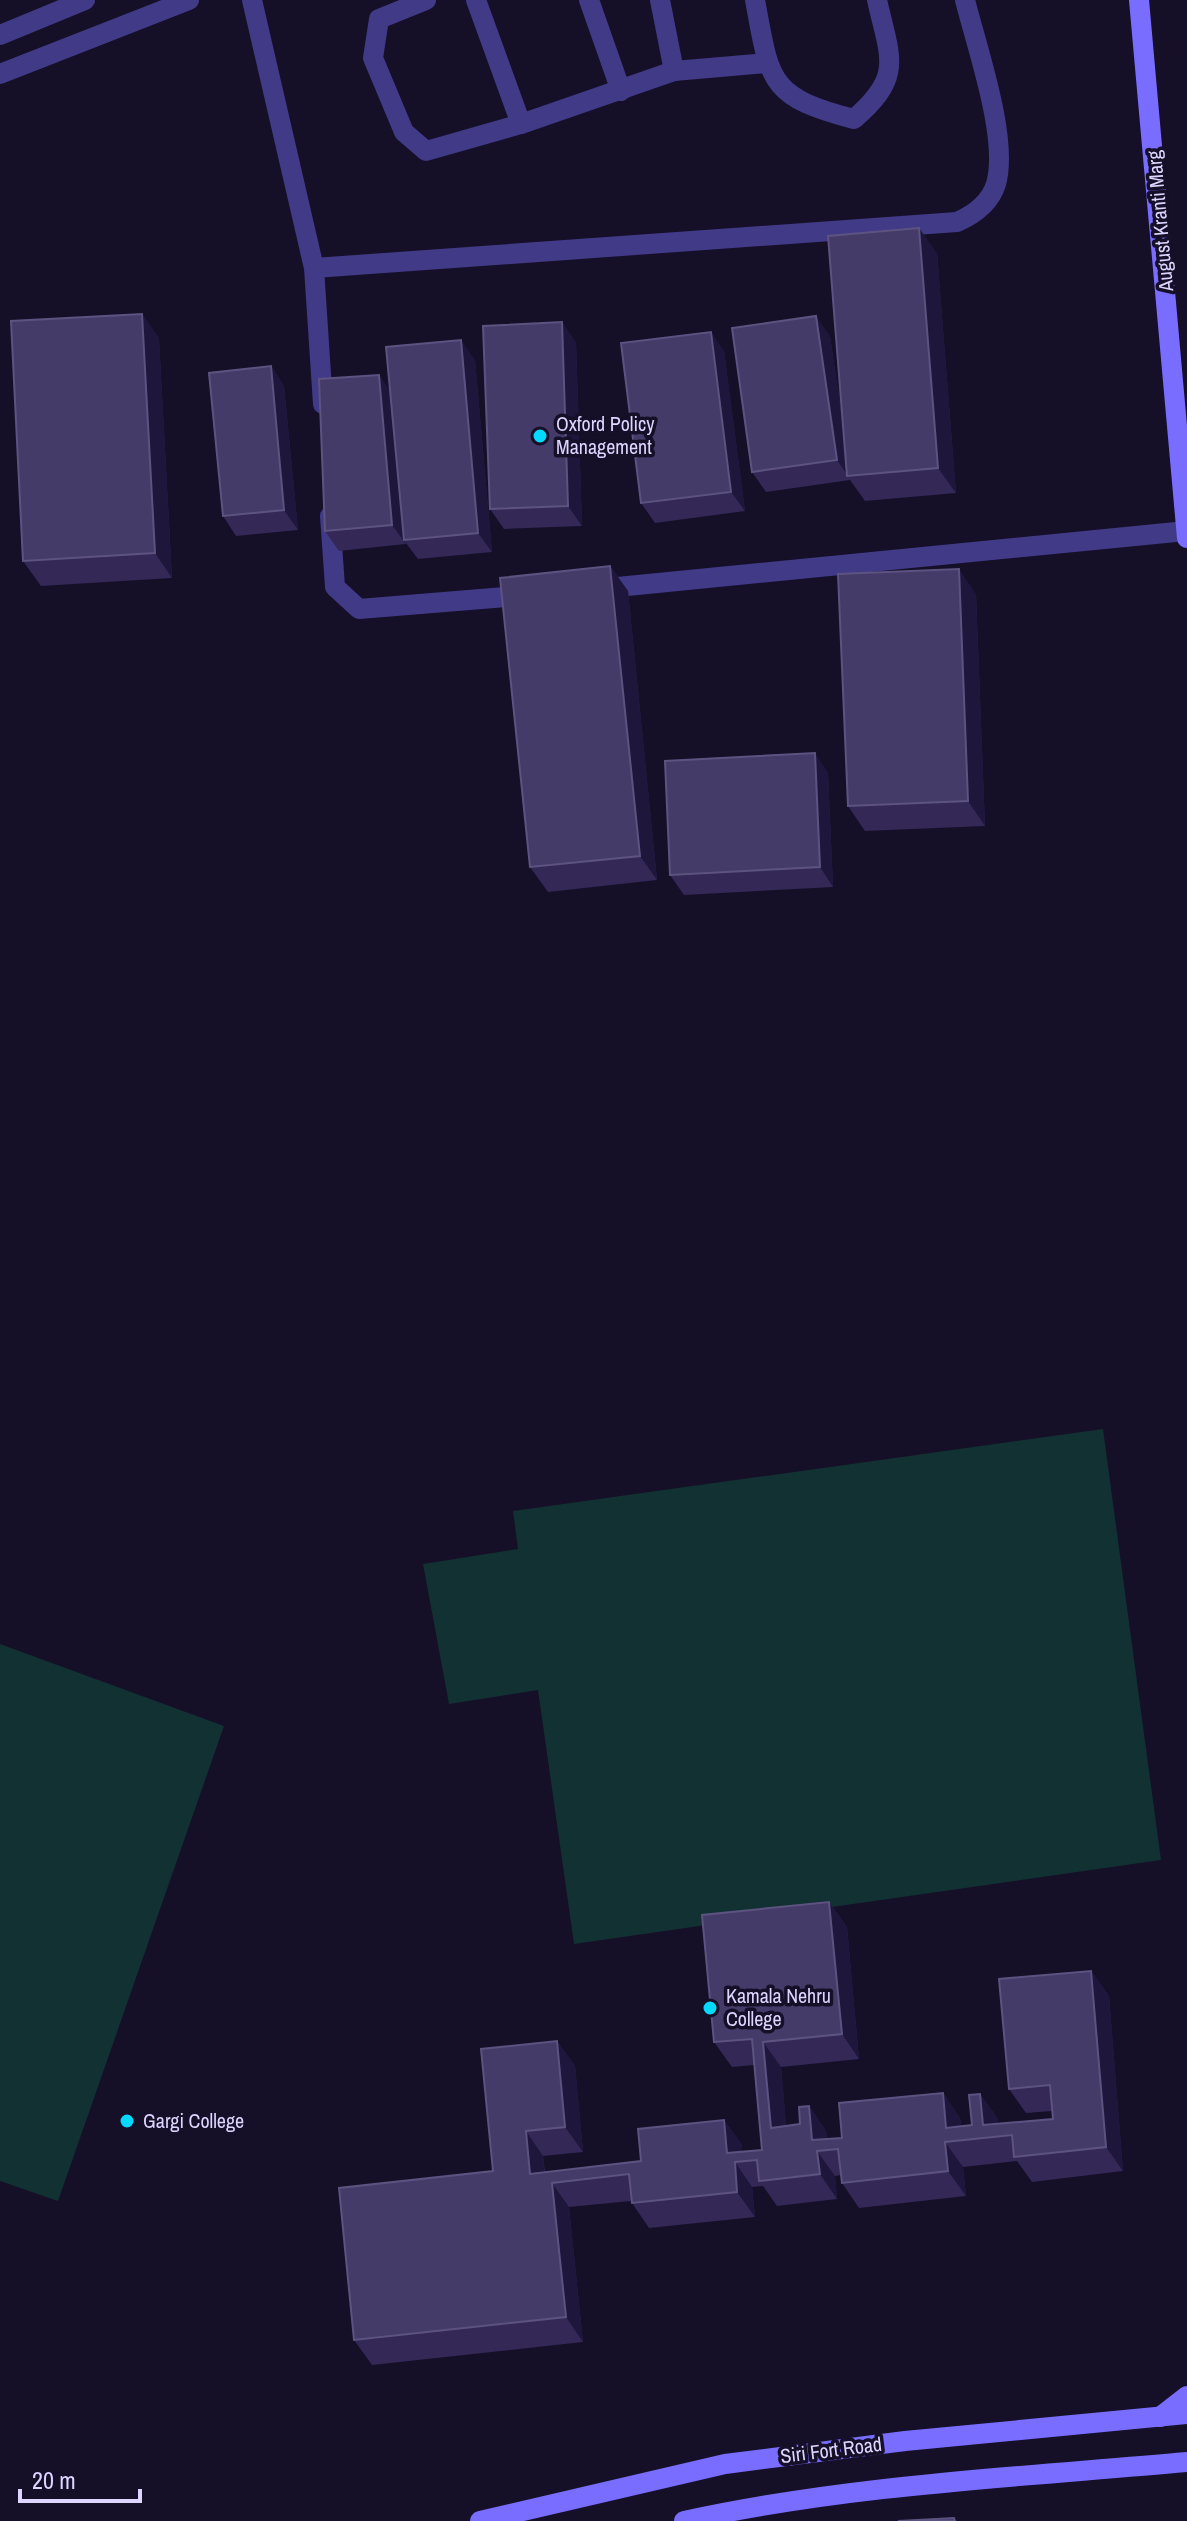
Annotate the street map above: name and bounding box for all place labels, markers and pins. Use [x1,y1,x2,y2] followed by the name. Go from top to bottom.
[556,410,655,460] place label: Oxford Policy Management
[531,427,549,445] marker: Oxford Policy Management
[726,1982,831,2032] place label: Kamala Nehru College
[701,1999,719,2017] marker: Kamala Nehru College
[143,2107,244,2134] place label: Gargi College
[118,2112,136,2130] marker: Gargi College

